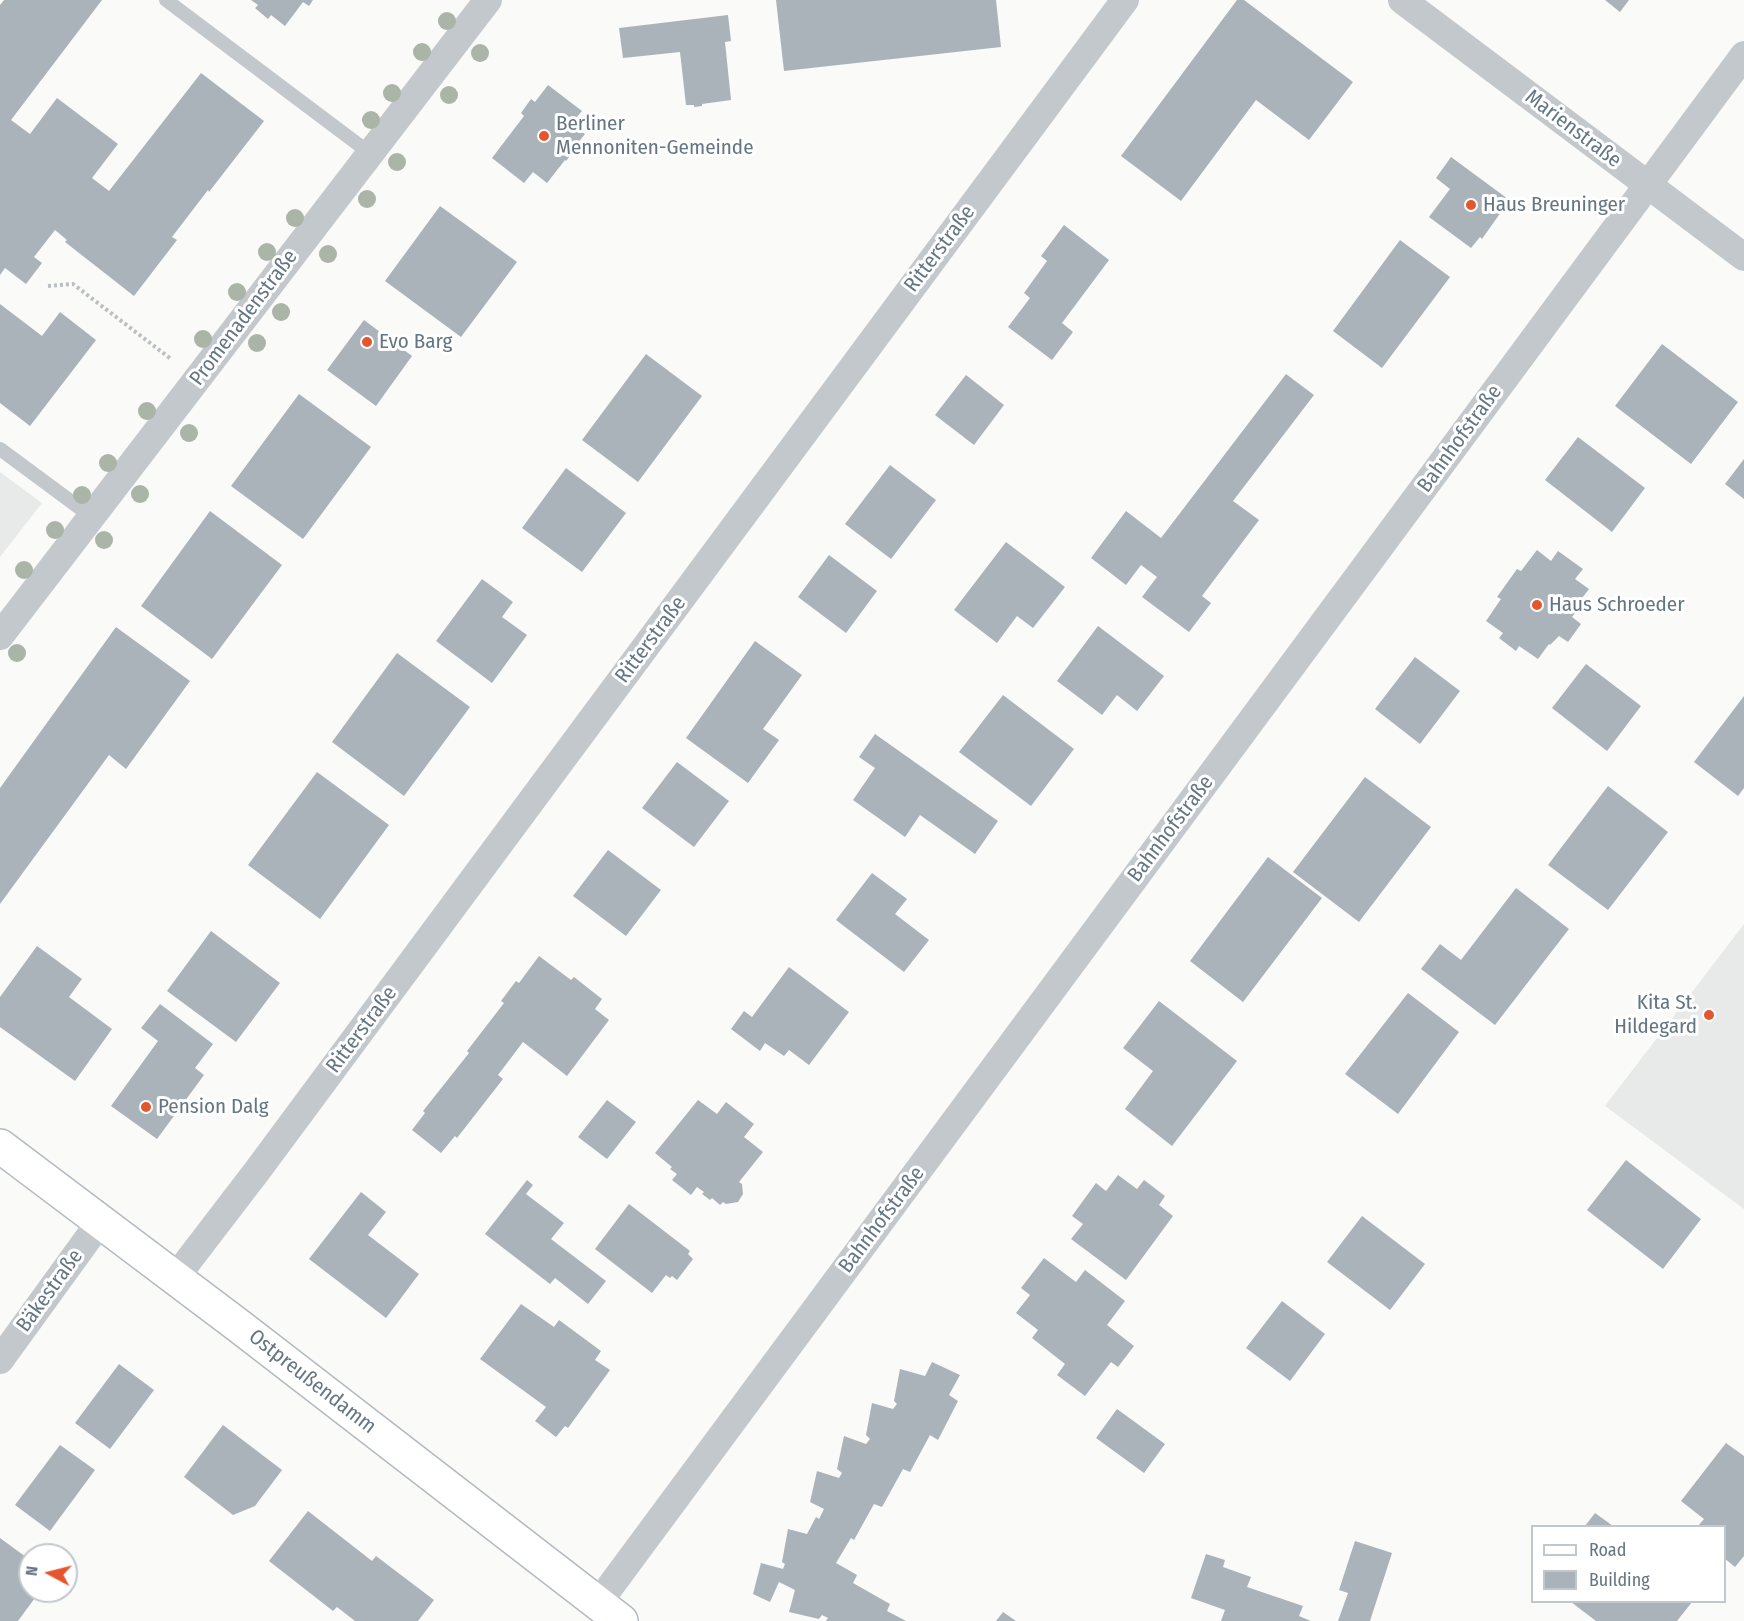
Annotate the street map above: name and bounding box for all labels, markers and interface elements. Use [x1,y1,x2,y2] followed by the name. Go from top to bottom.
[1520,85,1626,173] street label: Marienstraße
[556,111,754,161] place label: Berliner Mennoniten-Gemeinde
[537,129,551,143] marker: Berliner Mennoniten-Gemeinde
[1483,192,1625,218] place label: Haus Breuninger
[1464,198,1478,212] marker: Haus Breuninger
[899,201,981,297] street label: Ritterstraße
[185,245,303,391] street label: Promenadenstraße
[379,329,452,355] place label: Evo Barg
[360,335,374,349] marker: Evo Barg
[1413,380,1507,498] street label: Bahnhofstraße
[610,592,692,688] street label: Ritterstraße
[1549,592,1684,618] place label: Haus Schroeder
[1530,598,1544,612] marker: Haus Schroeder
[1123,771,1219,887] street label: Bahnhofstraße
[321,982,403,1078] street label: Ritterstraße
[1614,990,1697,1040] place label: Kita St. Hildegard
[1702,1008,1716,1022] marker: Kita St. Hildegard
[158,1094,269,1120] place label: Pension Dalg
[139,1100,153,1114] marker: Pension Dalg
[834,1162,930,1278] street label: Bahnhofstraße
[12,1245,88,1337] street label: Bäkestraße
[243,1324,381,1440] street label: Ostpreußendamm
[1531,1525,1726,1603] legend
[1589,1539,1626,1561] text: Road
[18,1543,78,1603] north arrow
[22,1565,42,1577] text: N
[1589,1569,1650,1591] text: Building

